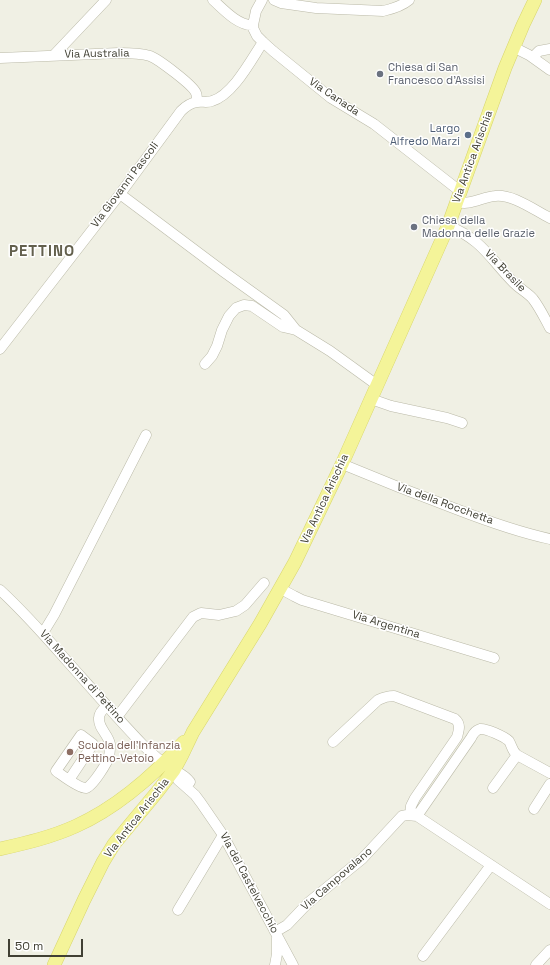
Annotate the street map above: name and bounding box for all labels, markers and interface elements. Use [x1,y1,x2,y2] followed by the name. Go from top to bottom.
[64,47,130,61] street label: Via Australia
[388,61,485,87] place label: Chiesa di San Francesco d'Assisi
[375,69,385,79] marker: Chiesa di San Francesco d'Assisi
[306,75,362,119] street label: Via Canada
[450,109,496,205] street label: Via Antica Arischia
[390,122,460,148] place label: Largo Alfredo Marzi
[463,130,473,140] marker: Largo Alfredo Marzi
[89,140,161,230] street label: Via Giovanni Pascoli
[422,214,535,240] place label: Chiesa della Madonna delle Grazie
[409,222,419,232] marker: Chiesa della Madonna delle Grazie
[9,243,75,261] district label: PETTINO
[482,247,528,295] street label: Via Brasile
[298,452,352,546] street label: Via Antica Arischia
[395,480,495,528] street label: Via della Rocchetta
[350,608,422,642] street label: Via Argentina
[37,628,127,726] street label: Via Madonna di Pettino
[78,739,180,765] place label: Scuola dell'Infanzia Pettino-Vetoio
[65,747,75,757] marker: Scuola dell'Infanzia Pettino-Vetoio
[102,775,172,861] street label: Via Antica Arischia
[217,830,281,936] street label: Via del Castelvecchio
[299,845,375,913] street label: Via Campovalano
[10,931,85,957] scale bar
[15,938,43,954] text: 50 m

